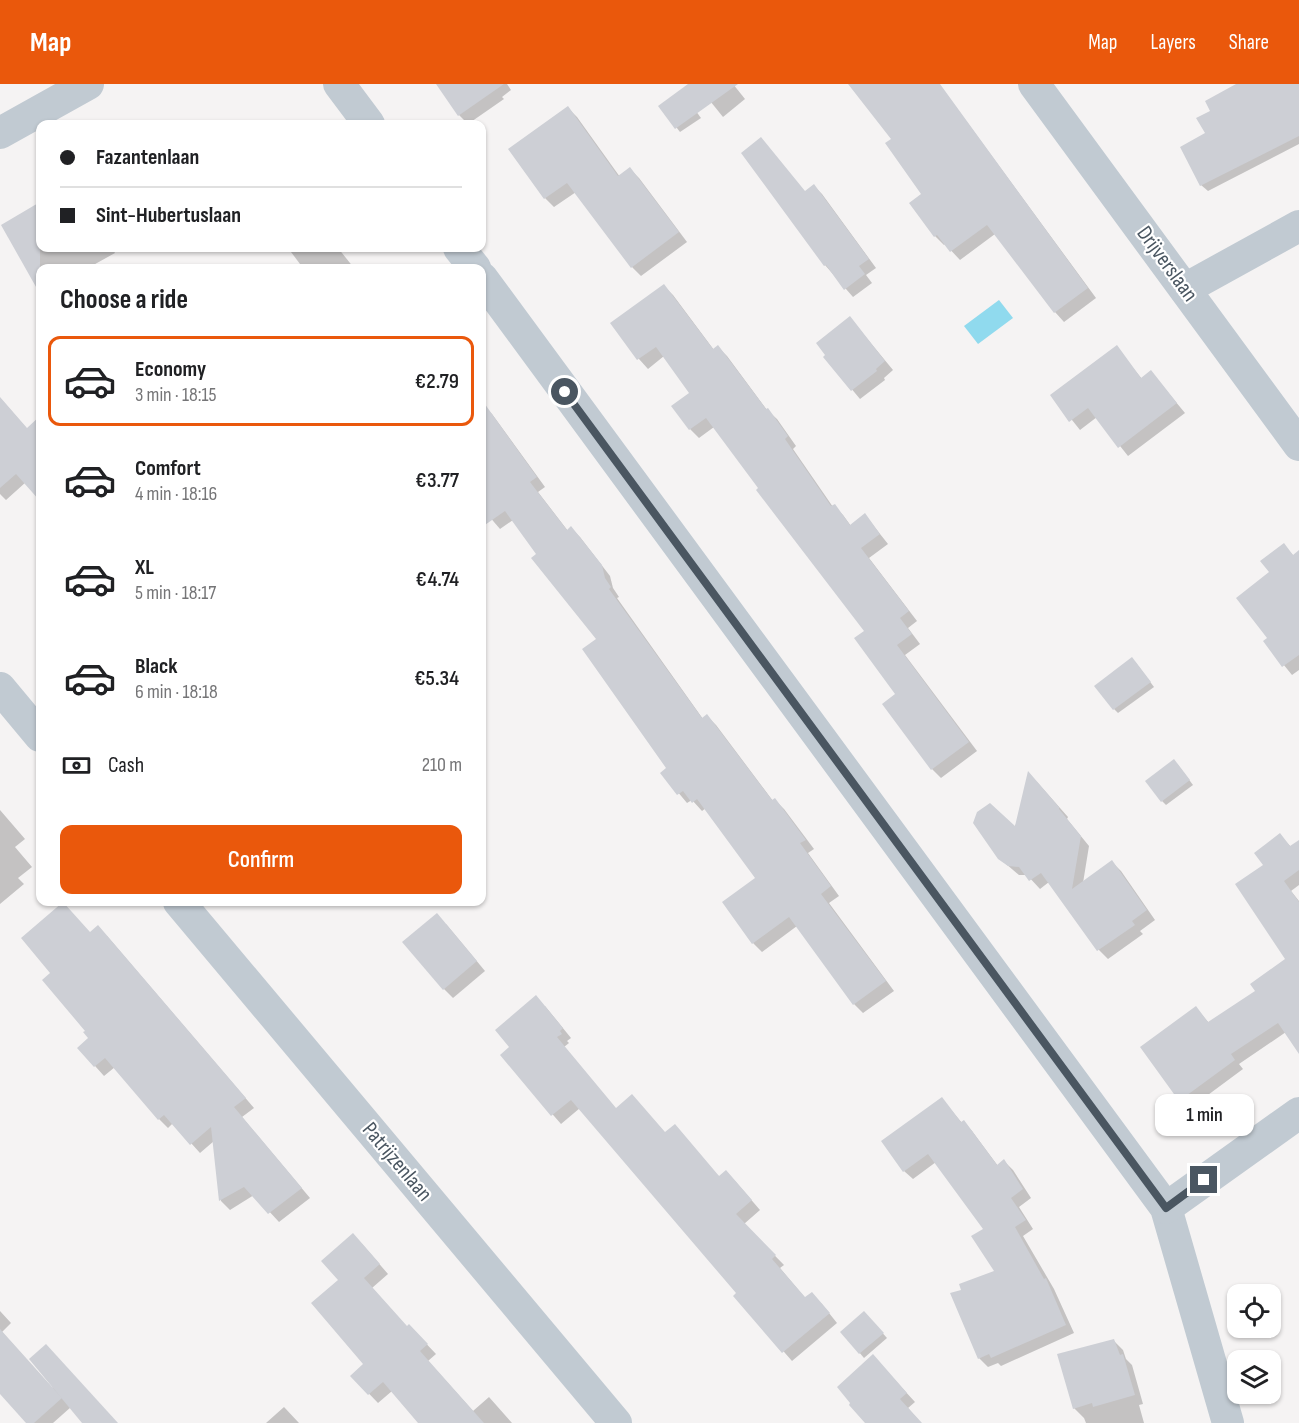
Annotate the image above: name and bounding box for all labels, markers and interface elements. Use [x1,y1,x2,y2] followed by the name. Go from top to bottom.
[30,26,71,59] text: Map
[1088,30,1117,55] text: Map
[1150,30,1196,55] text: Layers
[1229,30,1269,55] text: Share
[96,144,199,171] text: Fazantenlaan
[96,202,241,229] text: Sint-Hubertuslaan
[1131,221,1203,307] street label: Drijverslaan
[60,284,188,316] text: Choose a ride
[63,354,117,408] icon: car
[135,356,206,383] text: Economy
[415,368,459,395] text: €2.79
[551,378,578,405] route start
[135,383,217,407] text: 3 min · 18:15
[63,453,117,507] icon: car
[135,455,201,482] text: Comfort
[415,467,459,494] text: €3.77
[135,482,217,506] text: 4 min · 18:16
[63,552,117,606] icon: car
[135,554,154,581] text: XL
[416,566,459,593] text: €4.74
[135,581,216,605] text: 5 min · 18:17
[63,651,117,705] icon: car
[135,653,177,680] text: Black
[414,665,459,692] text: €5.34
[135,680,218,704] text: 6 min · 18:18
[60,749,93,782] icon: cash
[108,752,144,779] text: Cash
[422,753,462,777] text: 210 m
[60,825,462,894] button: Confirm
[1154,1093,1254,1135] callout: 1 min
[1186,1103,1223,1127] text: 1 min
[356,1117,438,1207] street label: Patrijzenlaan
[1190,1166,1217,1193] route end
[1227,1284,1281,1404] map controls
[1227,1284,1281,1338] button: locate
[1227,1350,1281,1404] button: layers

